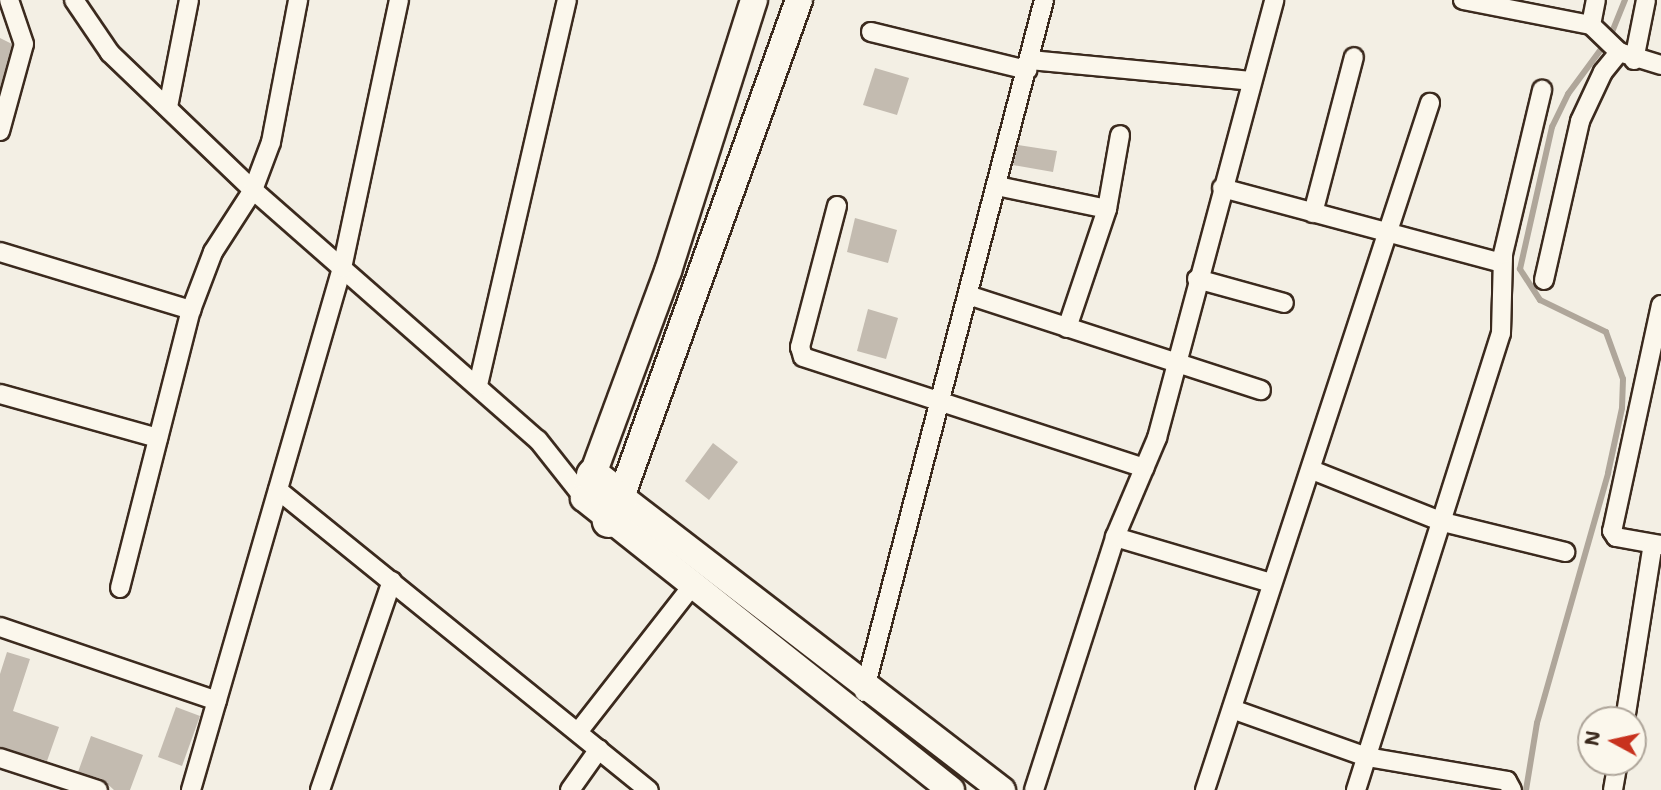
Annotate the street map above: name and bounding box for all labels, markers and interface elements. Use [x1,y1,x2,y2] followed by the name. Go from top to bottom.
[1577,706,1647,776] north arrow
[1579,729,1606,747] text: N

